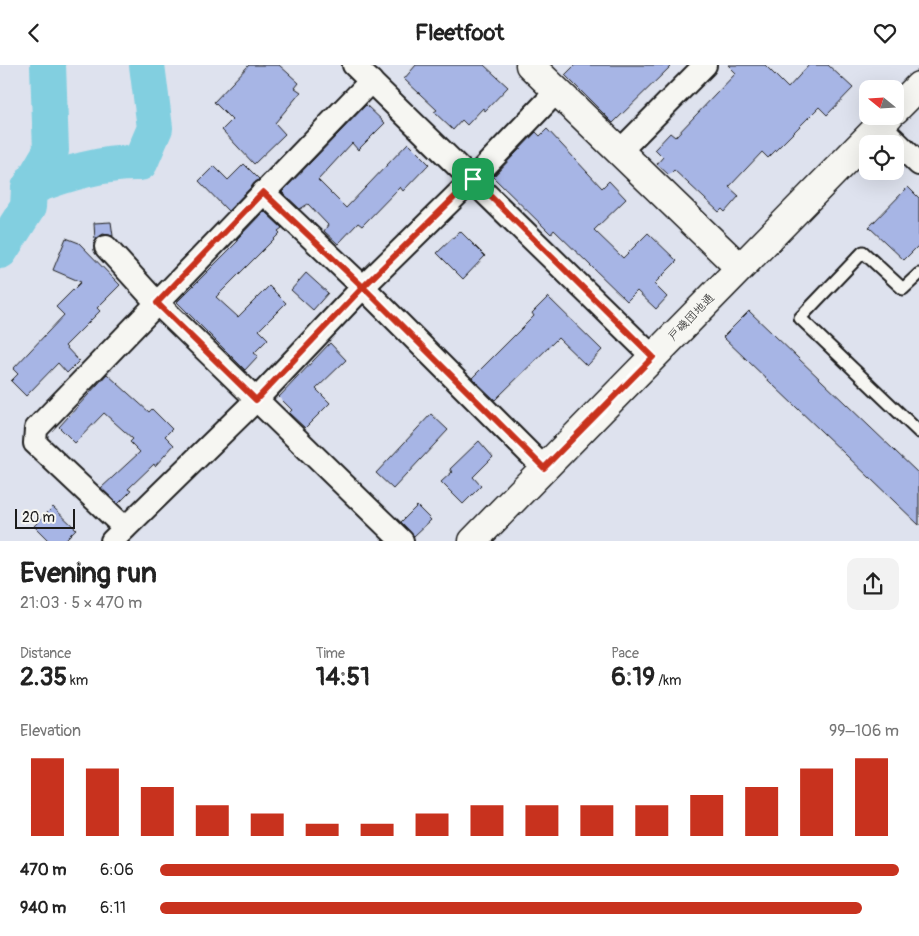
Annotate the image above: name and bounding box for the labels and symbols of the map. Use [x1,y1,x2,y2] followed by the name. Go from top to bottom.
[859,80,904,125] north arrow
[452,158,494,200] pin
[665,291,718,344] street label: 戸磯団地通
[15,506,75,529] scale bar

